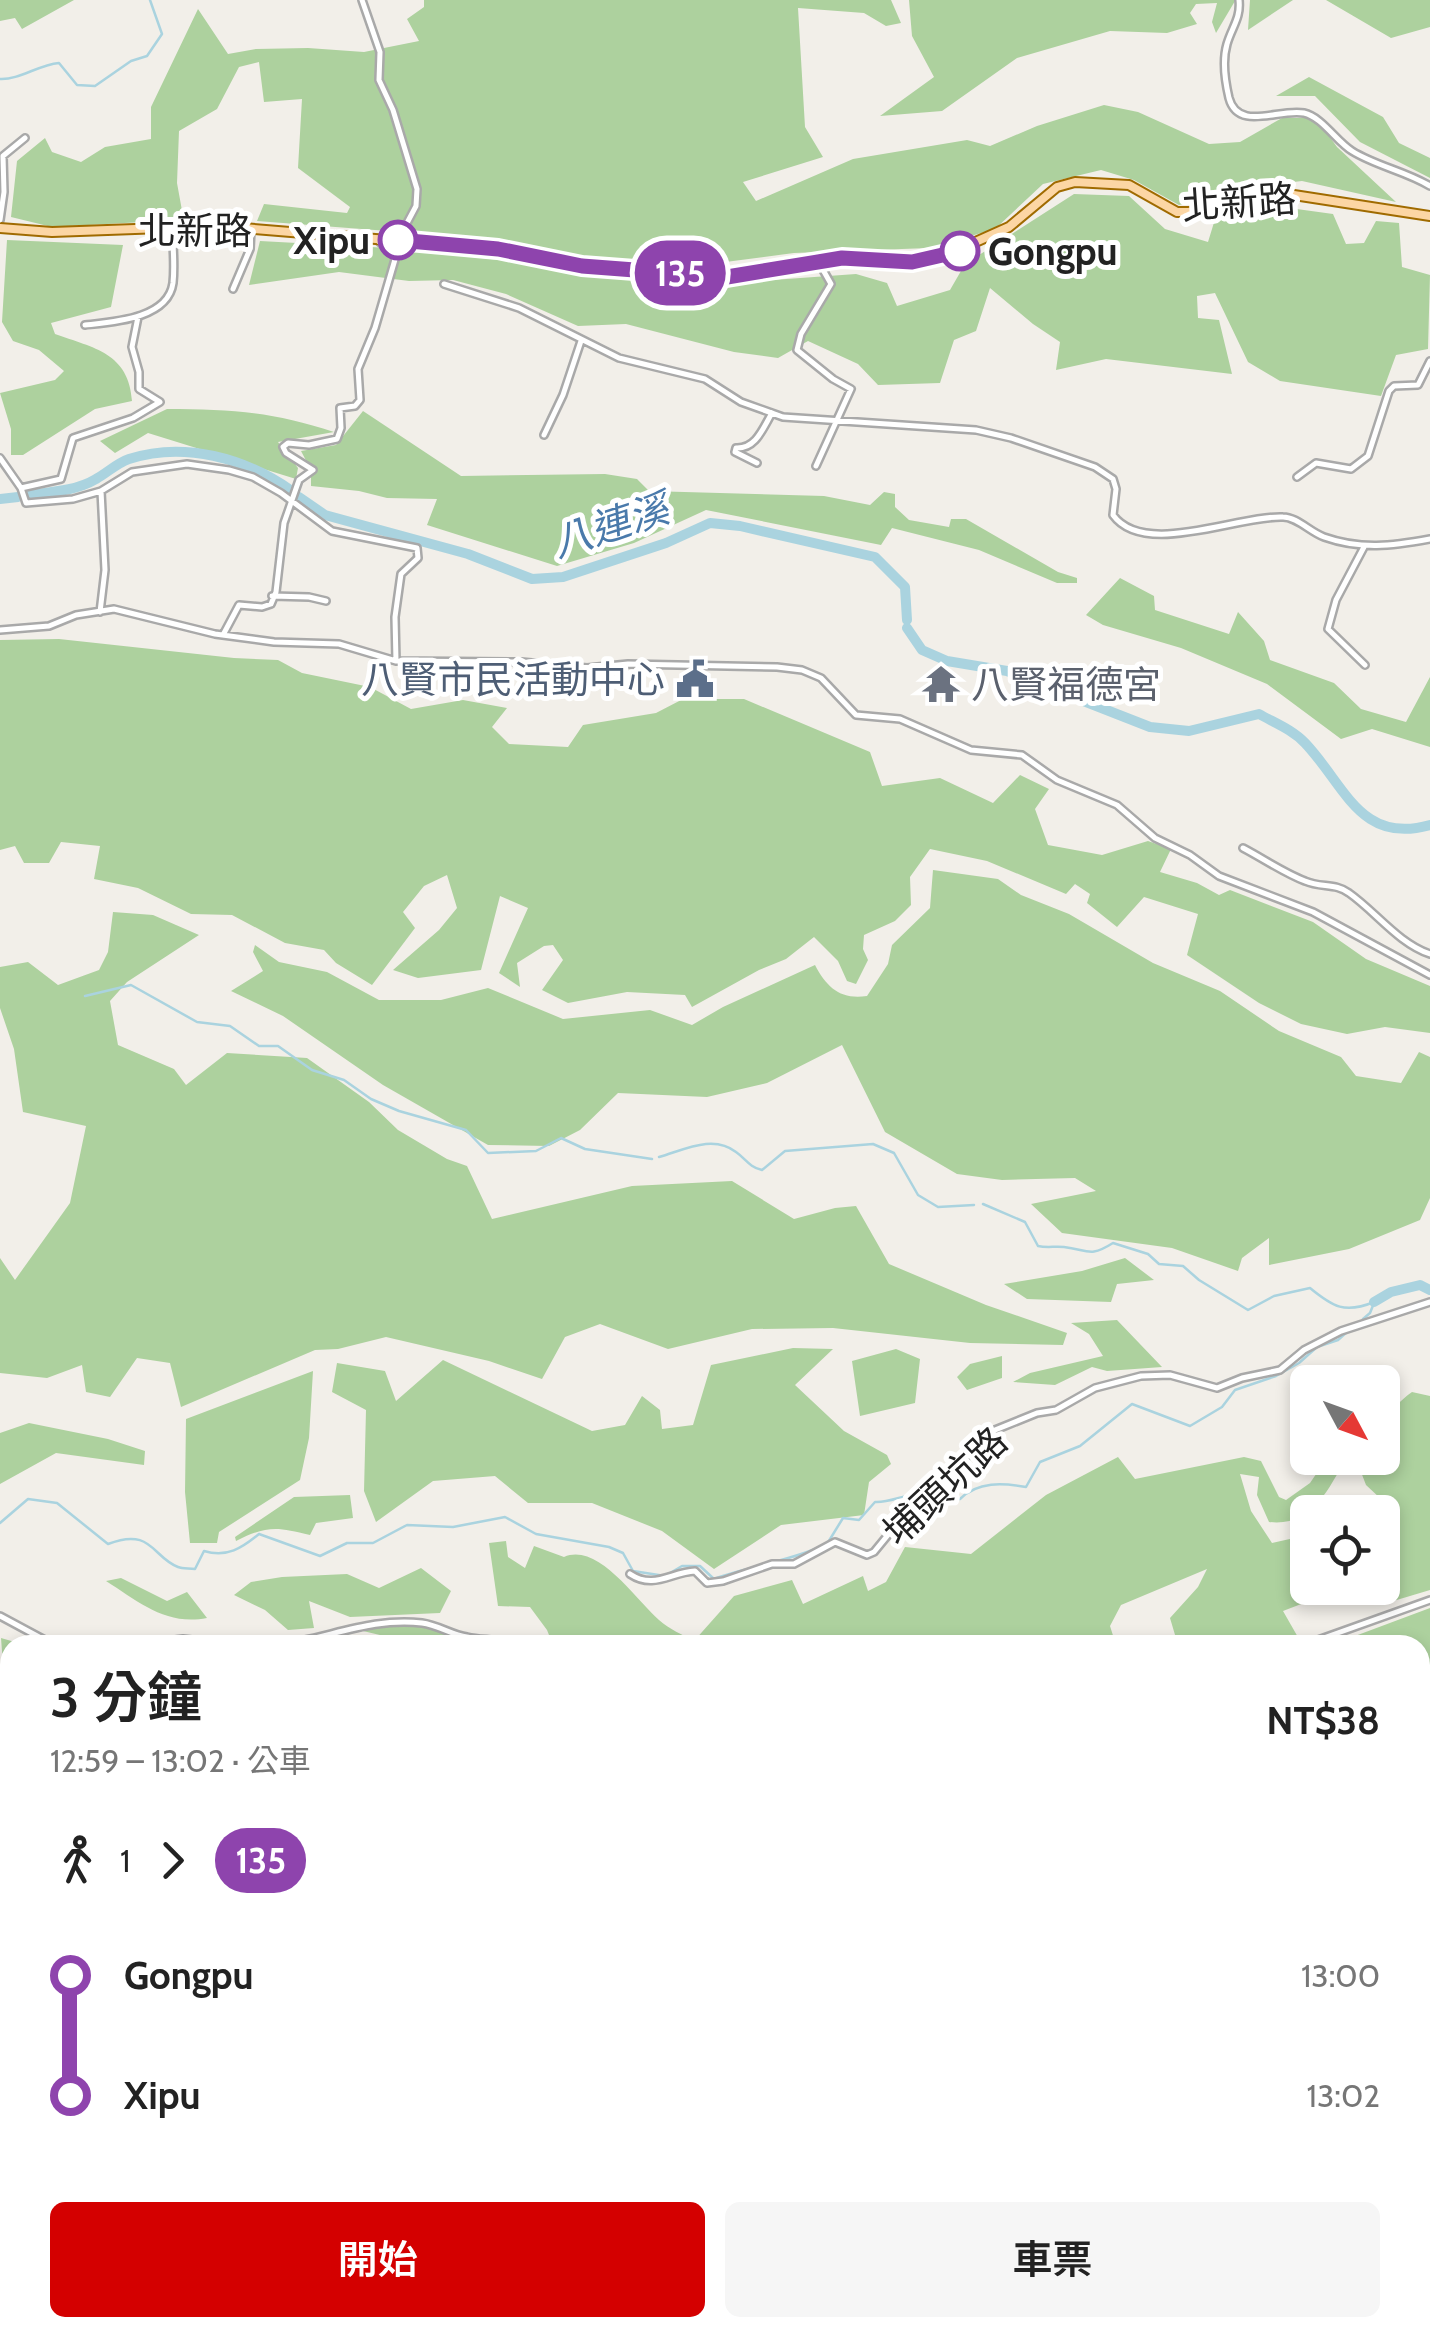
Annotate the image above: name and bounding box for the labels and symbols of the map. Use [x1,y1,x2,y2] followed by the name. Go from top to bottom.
[1180,175,1298,229] street label: 北新路
[138,207,252,254] street label: 北新路
[293,217,370,264] place label: Xipu
[379,221,417,259] marker: Xipu
[988,228,1117,275] place label: Gongpu
[941,232,979,270] marker: Gongpu
[622,240,738,306] line badge: 135
[545,482,679,567] water label: 八連溪
[361,656,665,703] place label: 八賢市民活動中心
[674,658,716,700] public building icon: 八賢市民活動中心
[971,661,1161,708] place label: 八賢福德宮
[920,663,962,705] temple icon: 八賢福德宮
[1290,1365,1400,1475] north arrow
[873,1417,1017,1555] street label: 埔頭坑路

